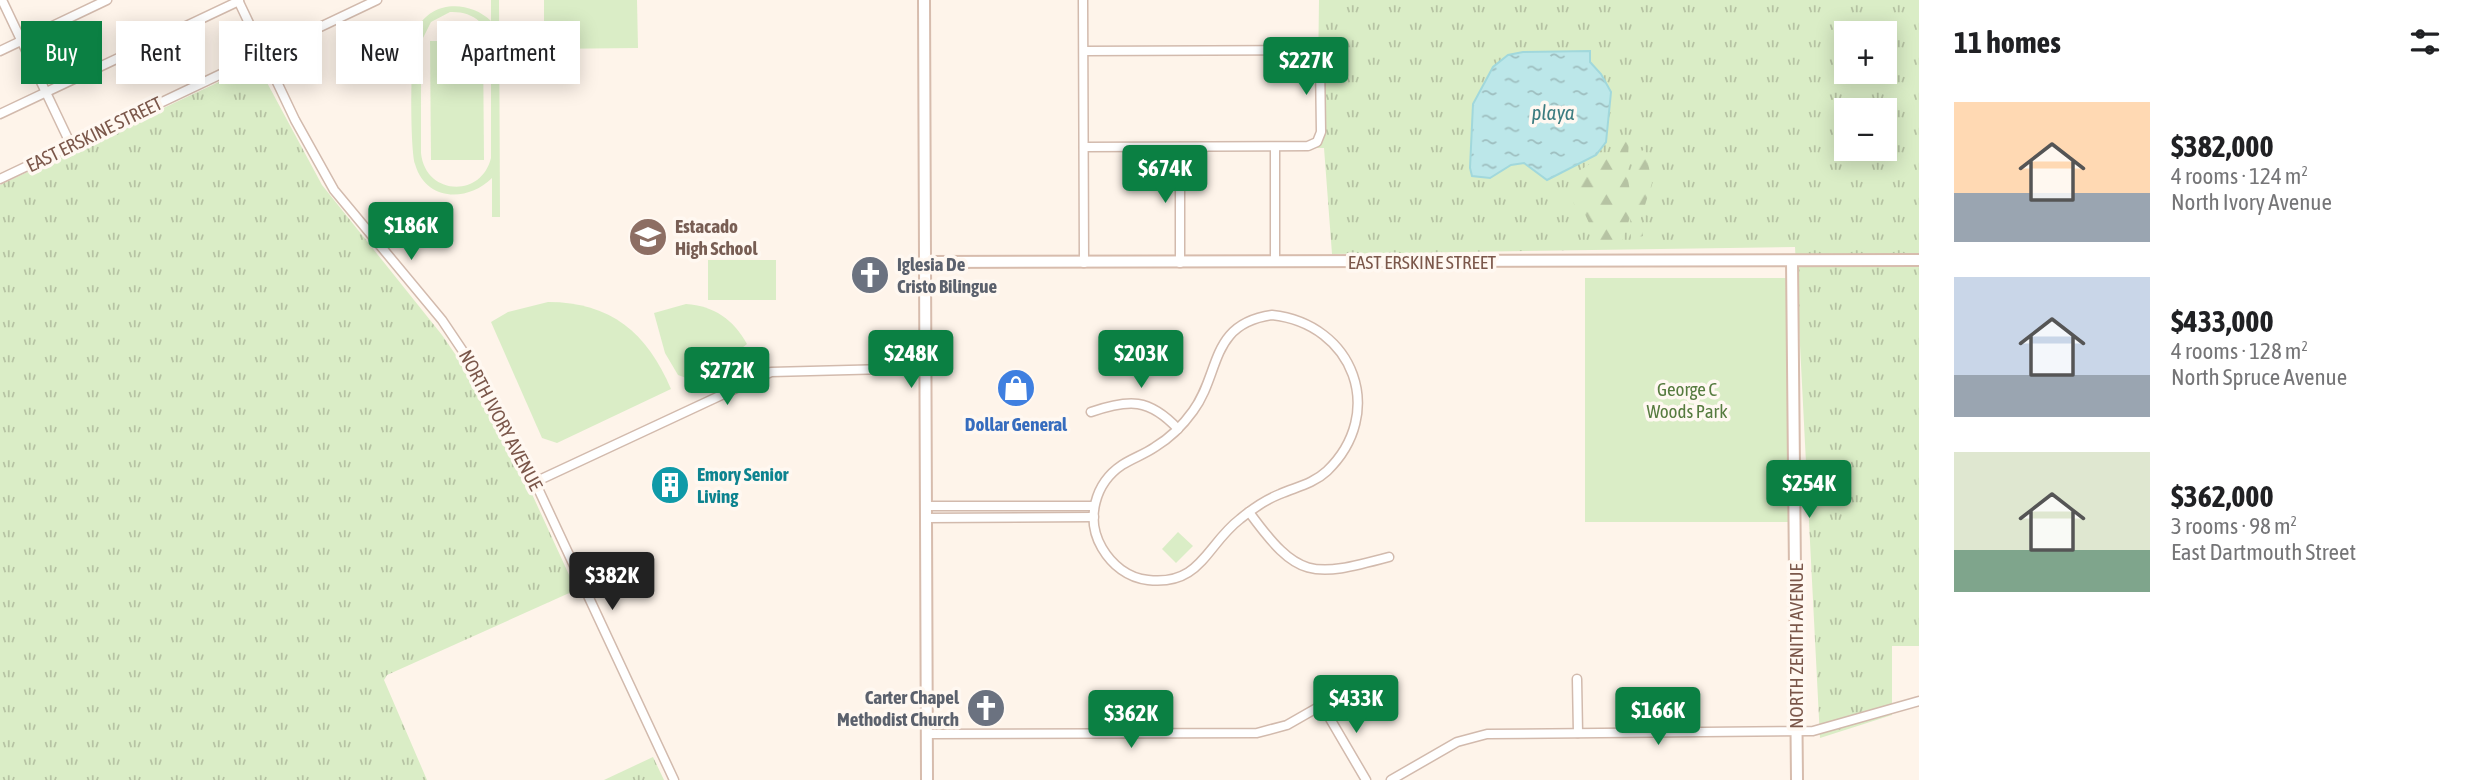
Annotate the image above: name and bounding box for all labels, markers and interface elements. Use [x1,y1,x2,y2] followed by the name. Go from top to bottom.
[21,21,102,84] chip: Buy
[116,21,205,84] chip: Rent
[219,21,322,84] chip: Filters
[336,21,423,84] chip: New
[437,21,580,84] chip: Apartment
[1834,21,1897,161] map controls
[1834,21,1897,84] button: +
[2406,23,2444,61] icon: filters
[1954,25,2061,59] text: 11 homes
[1257,38,1355,97] pin: $227K
[1279,47,1333,73] text: $227K
[23,91,166,176] street label: EAST ERSKINE STREET
[1834,98,1897,161] button: −
[1531,100,1575,124] water label: playa
[2171,129,2274,163] text: $382,000
[2010,130,2094,214] icon: home
[1116,146,1214,205] pin: $674K
[1138,155,1192,181] text: $674K
[2171,163,2308,189] text: 4 rooms · 124 m²
[2171,189,2332,215] text: North Ivory Avenue
[362,202,460,262] pin: $186K
[384,212,438,238] text: $186K
[675,215,758,259] place label: Estacado High School
[627,216,669,258] school or university icon: Estacado High School
[1348,251,1497,273] street label: EAST ERSKINE STREET
[897,253,997,297] place label: Iglesia De Cristo Bilingue
[849,254,891,296] church icon: Iglesia De Cristo Bilingue
[2171,304,2274,338] text: $433,000
[2010,305,2094,389] icon: home
[862,330,960,390] pin: $248K
[1092,330,1190,390] pin: $203K
[2171,338,2308,364] text: 4 rooms · 128 m²
[884,340,938,366] text: $248K
[1114,340,1168,366] text: $203K
[455,346,547,494] street label: NORTH IVORY AVENUE
[678,348,776,407] pin: $272K
[700,357,754,383] text: $272K
[2171,364,2347,390] text: North Spruce Avenue
[995,367,1037,409] shop icon: Dollar General
[1646,378,1728,422] park label: George C Woods Park
[965,413,1068,435] place label: Dollar General
[1760,461,1858,520] pin: $254K
[697,463,789,507] place label: Emory Senior Living
[649,464,691,506] building icon: Emory Senior Living
[1782,470,1836,496] text: $254K
[2171,479,2274,513] text: $362,000
[2010,480,2094,564] icon: home
[2171,513,2297,539] text: 3 rooms · 98 m²
[2171,539,2356,565] text: East Dartmouth Street
[563,552,661,612] pin: $382K
[585,562,639,588] text: $382K
[1785,563,1807,729] street label: NORTH ZENITH AVENUE
[1307,676,1405,735] pin: $433K
[1329,685,1383,711] text: $433K
[837,686,960,730] place label: Carter Chapel Methodist Church
[965,687,1007,729] church icon: Carter Chapel Methodist Church
[1609,688,1707,747] pin: $166K
[1082,690,1180,750] pin: $362K
[1631,697,1685,723] text: $166K
[1104,700,1158,726] text: $362K

